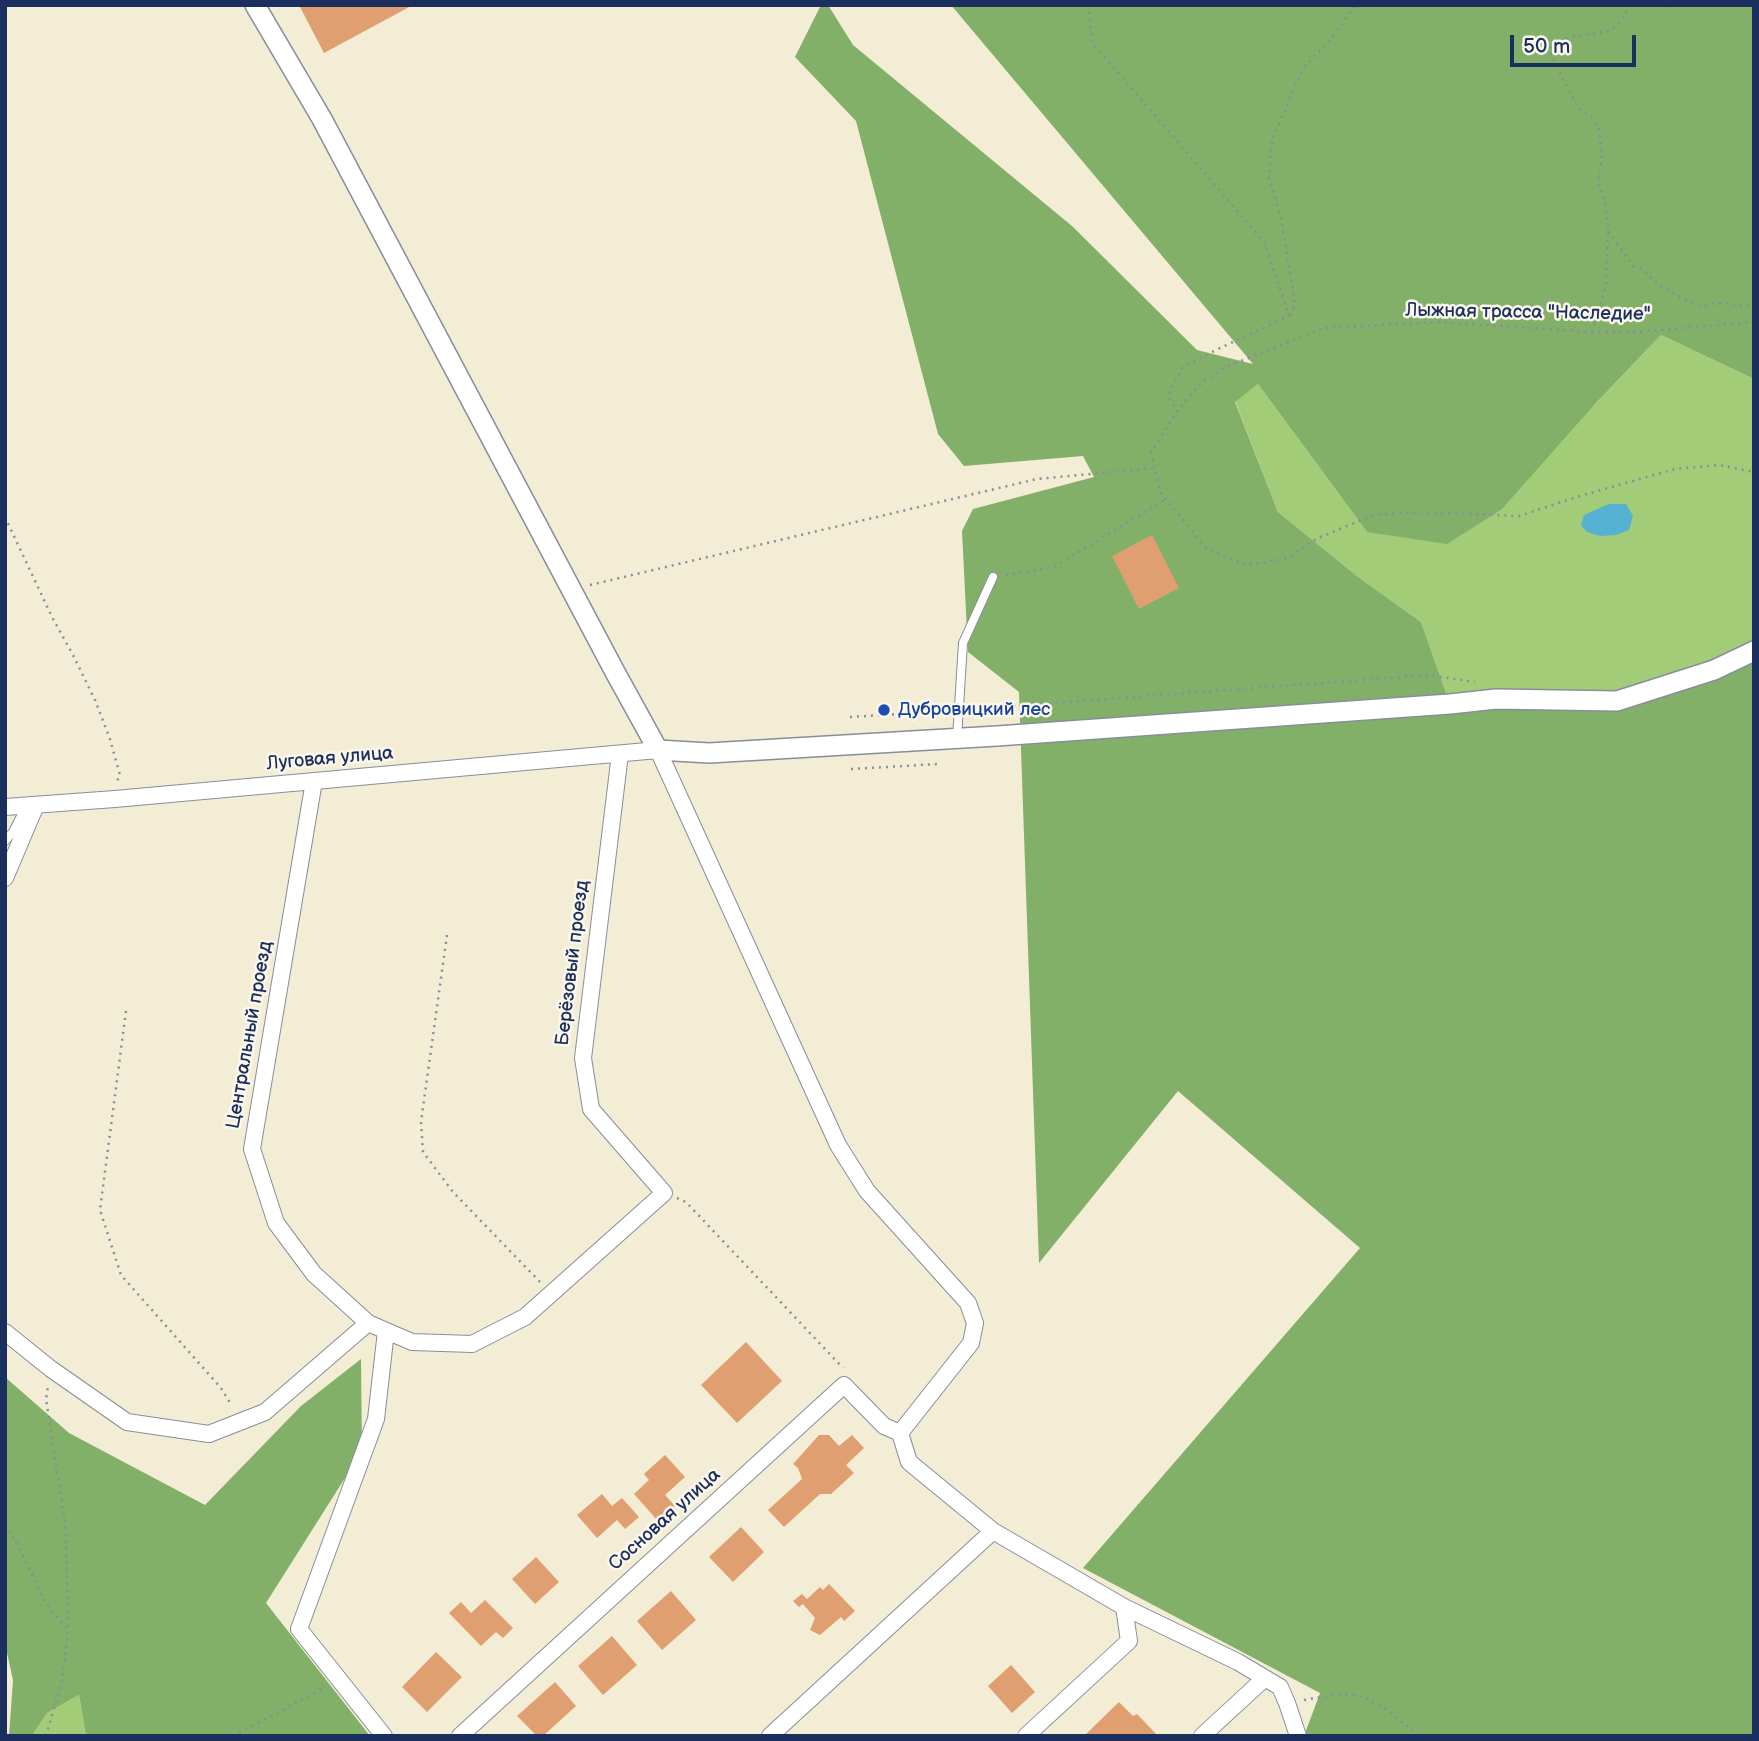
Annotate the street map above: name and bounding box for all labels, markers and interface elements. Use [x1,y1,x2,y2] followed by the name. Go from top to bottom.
[1514,21,1640,65] scale bar
[1523,34,1570,59] text: 50 m
[1405,299,1651,327] street label: Лыжная трасса "Наследие"
[898,699,1050,721] place label: Дубровицкий лес
[876,702,892,718] marker: Дубровицкий лес
[266,742,394,776] street label: Луговая улица
[552,879,594,1047] street label: Берёзовый проезд
[222,939,278,1131] street label: Центральный проезд
[605,1464,725,1576] street label: Сосновая улица

